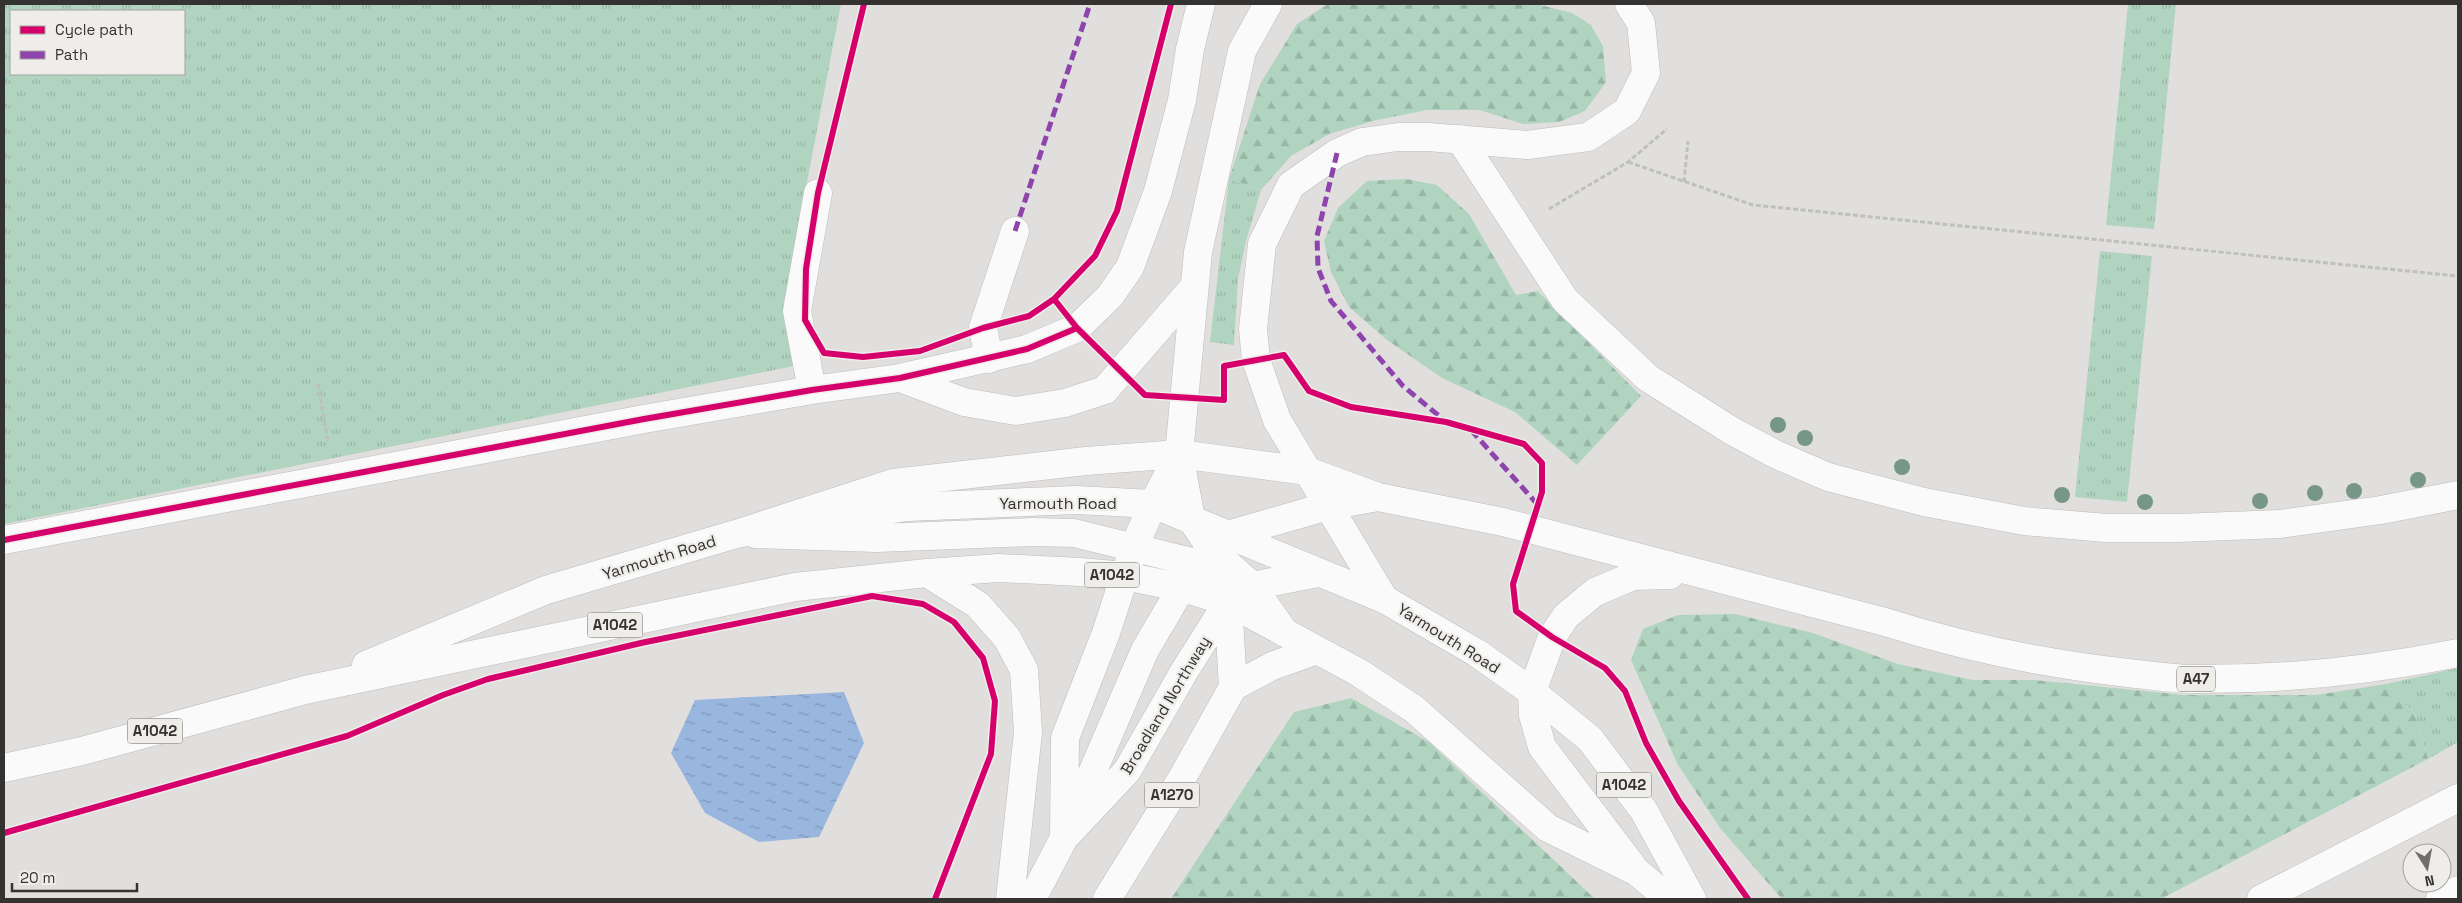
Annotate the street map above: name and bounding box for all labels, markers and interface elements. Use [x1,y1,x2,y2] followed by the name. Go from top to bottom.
[10,10,185,75] legend
[55,20,133,39] text: Cycle path
[55,45,88,64] text: Path
[999,493,1117,514] street label: Yarmouth Road
[600,530,718,585] street label: Yarmouth Road
[1084,562,1140,588] road number: A1042
[1393,598,1504,679] street label: Yarmouth Road
[588,612,642,638] road number: A1042
[1116,632,1215,778] street label: Broadland Northway
[2177,666,2215,692] road number: A47
[128,718,182,744] road number: A1042
[1596,772,1652,798] road number: A1042
[1144,782,1200,808] road number: A1270
[2402,843,2452,893] north arrow
[12,860,138,892] scale bar
[20,868,55,887] text: 20 m
[2423,871,2436,890] text: N

